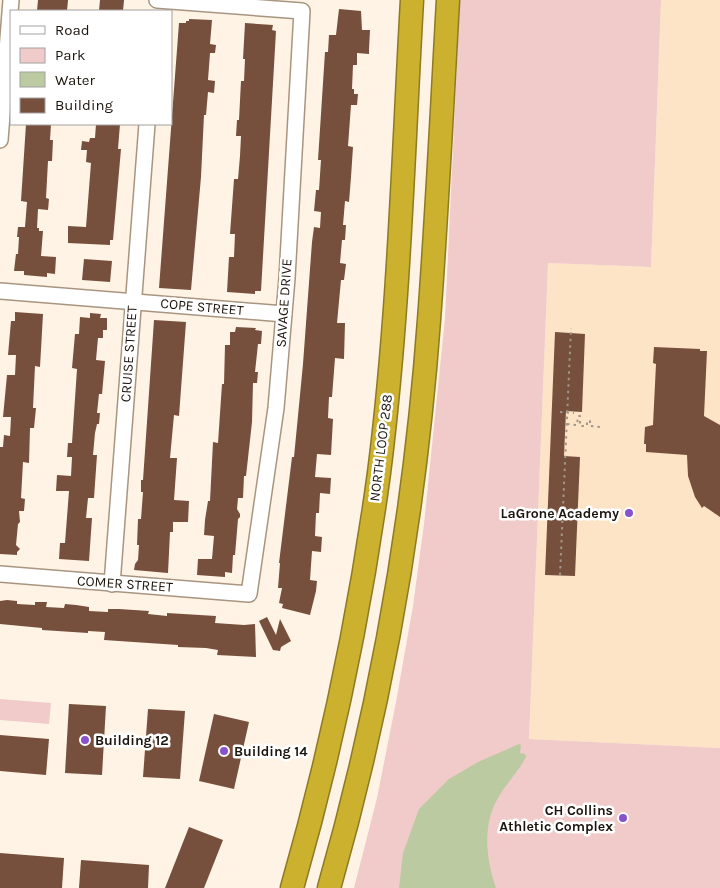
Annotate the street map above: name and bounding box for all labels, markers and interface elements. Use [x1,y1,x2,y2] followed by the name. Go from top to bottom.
[10,10,172,125] legend
[55,21,90,39] text: Road
[55,46,85,64] text: Park
[55,71,96,89] text: Water
[55,96,113,114] text: Building
[272,258,296,348] street label: SAVAGE DRIVE
[160,295,244,319] street label: COPE STREET
[117,305,141,403] street label: CRUISE STREET
[366,393,396,503] street label: NORTH LOOP 288
[501,505,619,522] place label: LaGrone Academy
[623,507,635,519] marker: LaGrone Academy
[77,572,173,596] street label: COMER STREET
[95,732,169,749] place label: Building 12
[79,734,91,746] marker: Building 12
[234,743,308,760] place label: Building 14
[218,745,230,757] marker: Building 14
[499,802,613,835] place label: CH Collins Athletic Complex
[617,812,629,824] marker: CH Collins Athletic Complex

